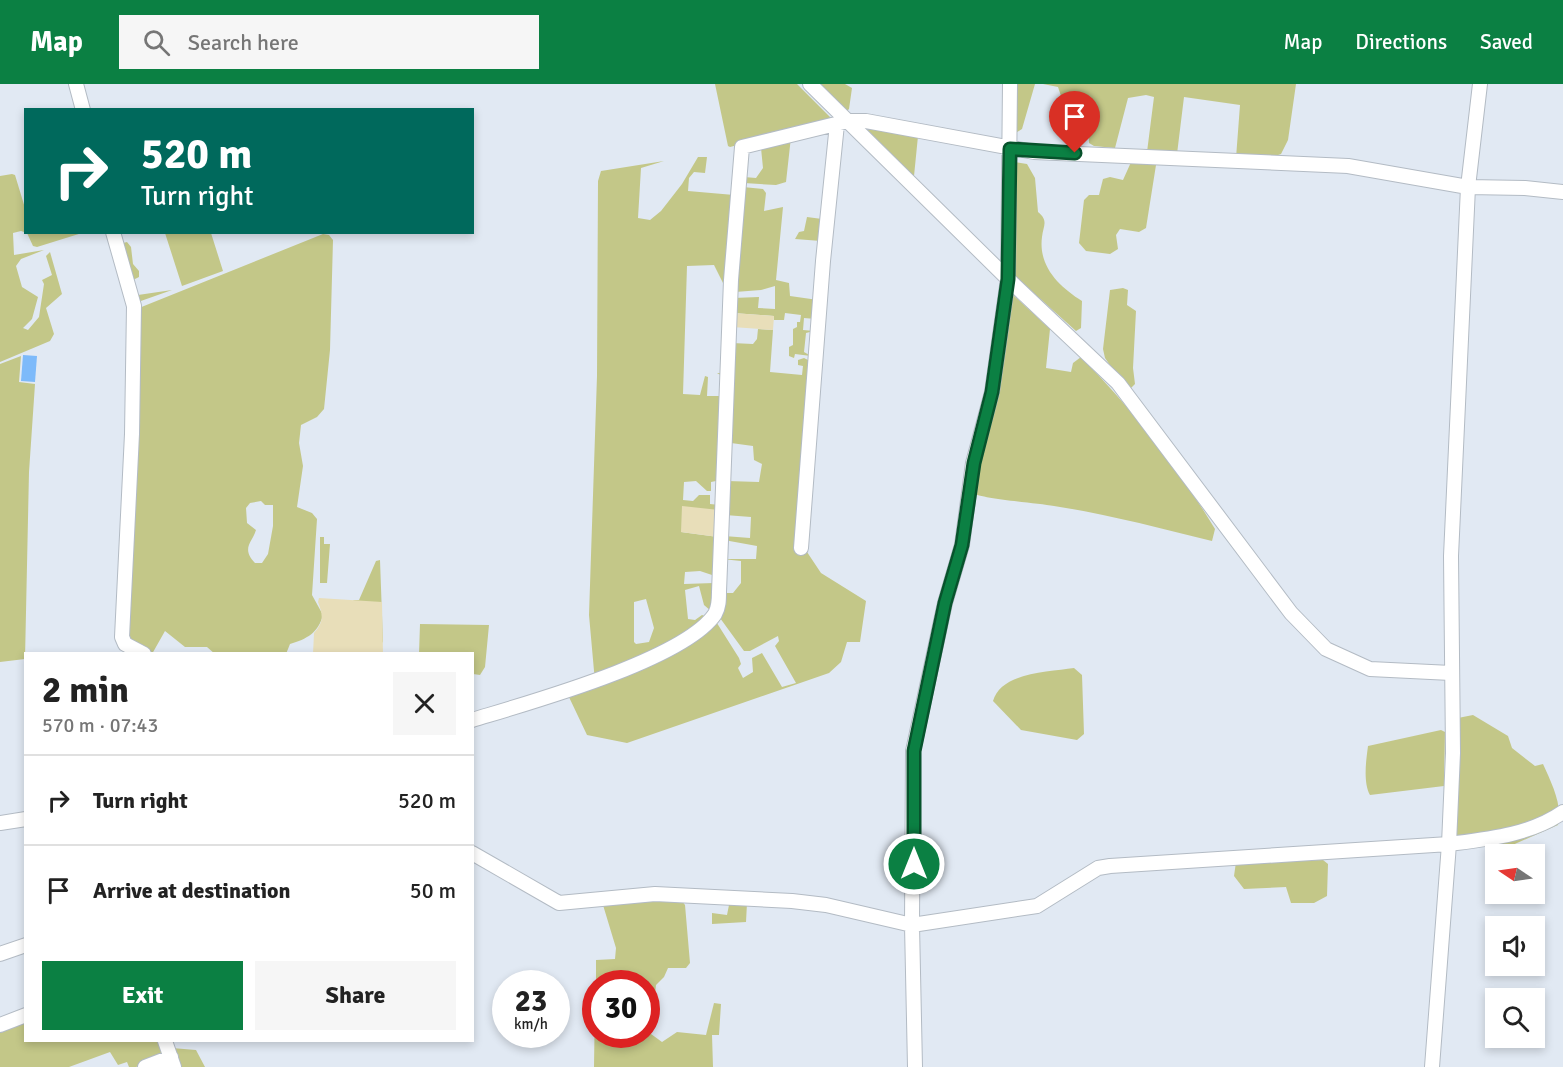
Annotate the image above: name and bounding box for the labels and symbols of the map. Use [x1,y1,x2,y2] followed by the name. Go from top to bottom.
[1049,91,1100,153] pin
[882,832,946,896] position arrow
[1485,844,1545,904] north arrow
[582,970,660,1048] speed limit sign: 30

